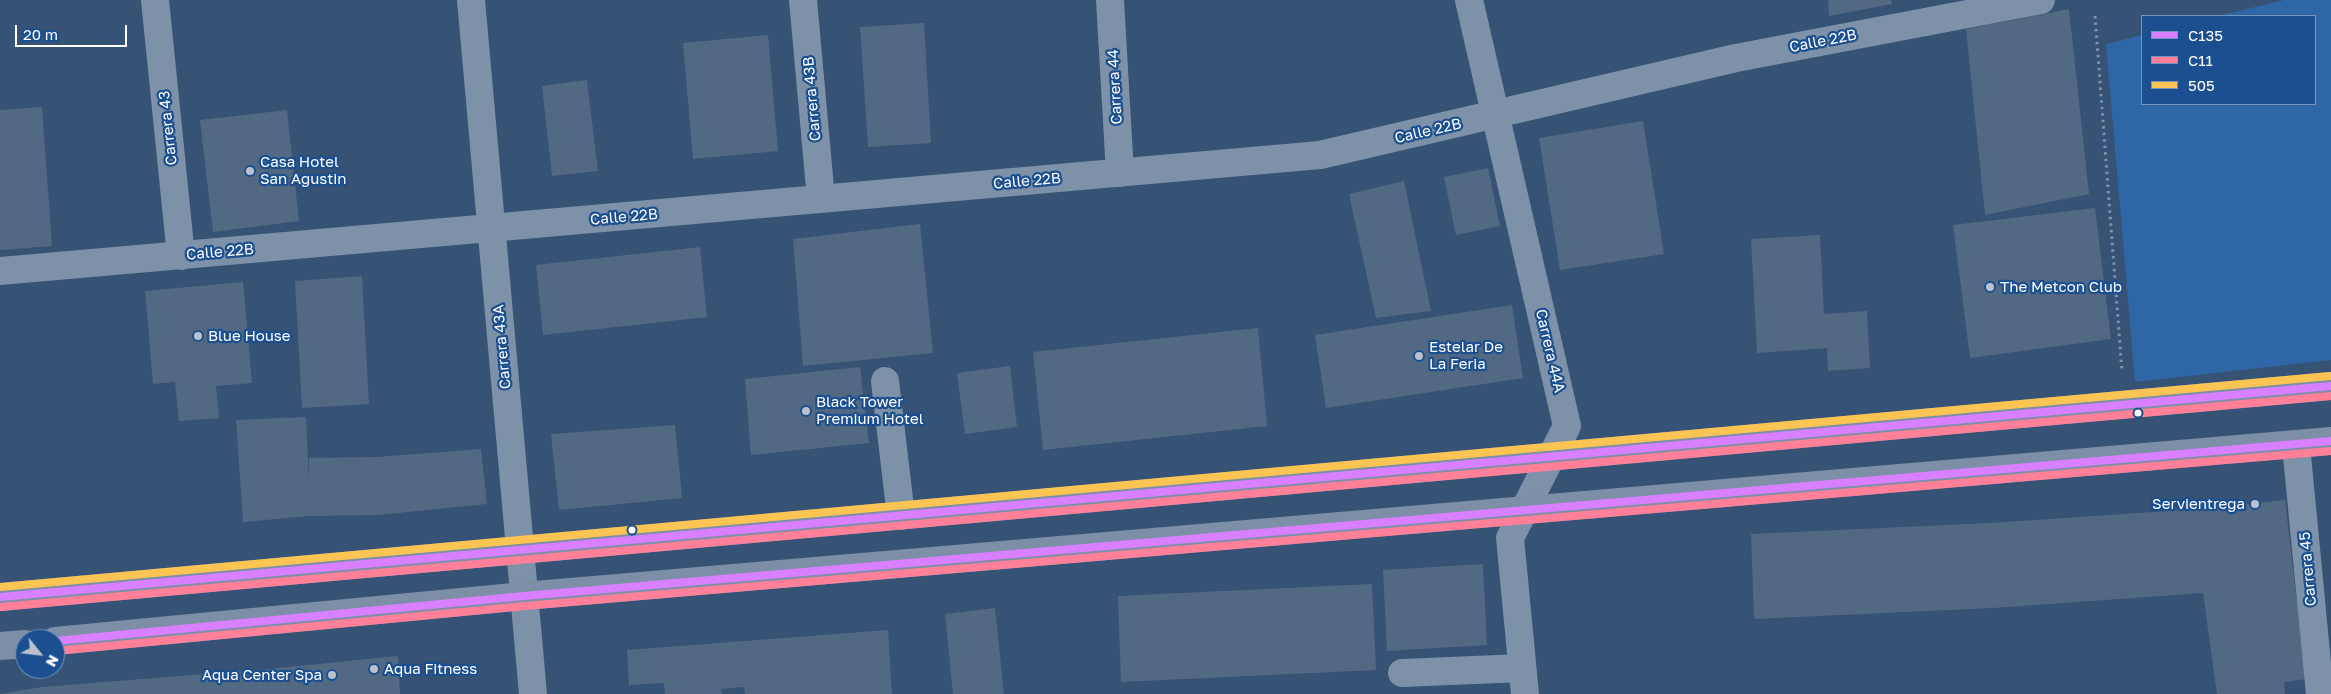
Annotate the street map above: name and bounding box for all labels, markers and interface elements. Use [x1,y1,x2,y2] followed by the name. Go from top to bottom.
[18,15,130,47] scale bar
[2141,15,2316,105] legend
[23,25,58,43] text: 20 m
[1788,26,1858,56] street label: Calle 22B
[2188,26,2223,44] text: C135
[1104,49,1126,125] street label: Carrera 44
[2188,51,2213,69] text: C11
[799,56,825,142] street label: Carrera 43B
[2188,76,2215,94] text: 505
[155,90,181,166] street label: Carrera 43
[1393,115,1463,147] street label: Calle 22B
[260,153,346,188] place label: Casa Hotel San Agustin
[244,165,256,177] marker: Casa Hotel San Agustin
[992,169,1062,193] street label: Calle 22B
[589,205,659,229] street label: Calle 22B
[185,240,255,264] street label: Calle 22B
[2000,278,2122,296] place label: The Metcon Club
[1984,281,1996,293] marker: The Metcon Club
[489,304,515,390] street label: Carrera 43A
[1532,307,1568,395] street label: Carrera 44A
[208,327,290,345] place label: Blue House
[192,330,204,342] marker: Blue House
[1429,338,1503,373] place label: Estelar De La Feria
[1413,350,1425,362] marker: Estelar De La Feria
[816,393,924,428] place label: Black Tower Premium Hotel
[800,405,812,417] marker: Black Tower Premium Hotel
[2133,408,2143,418] unlabelled marker
[2152,495,2245,513] place label: Servientrega
[2249,498,2261,510] marker: Servientrega
[627,525,637,535] unlabelled marker
[2296,531,2320,607] street label: Carrera 45
[15,629,65,679] north arrow
[43,652,63,670] text: N
[384,660,477,678] place label: Aqua Fitness
[368,663,380,675] marker: Aqua Fitness
[202,666,322,684] place label: Aqua Center Spa
[326,669,338,681] marker: Aqua Center Spa

